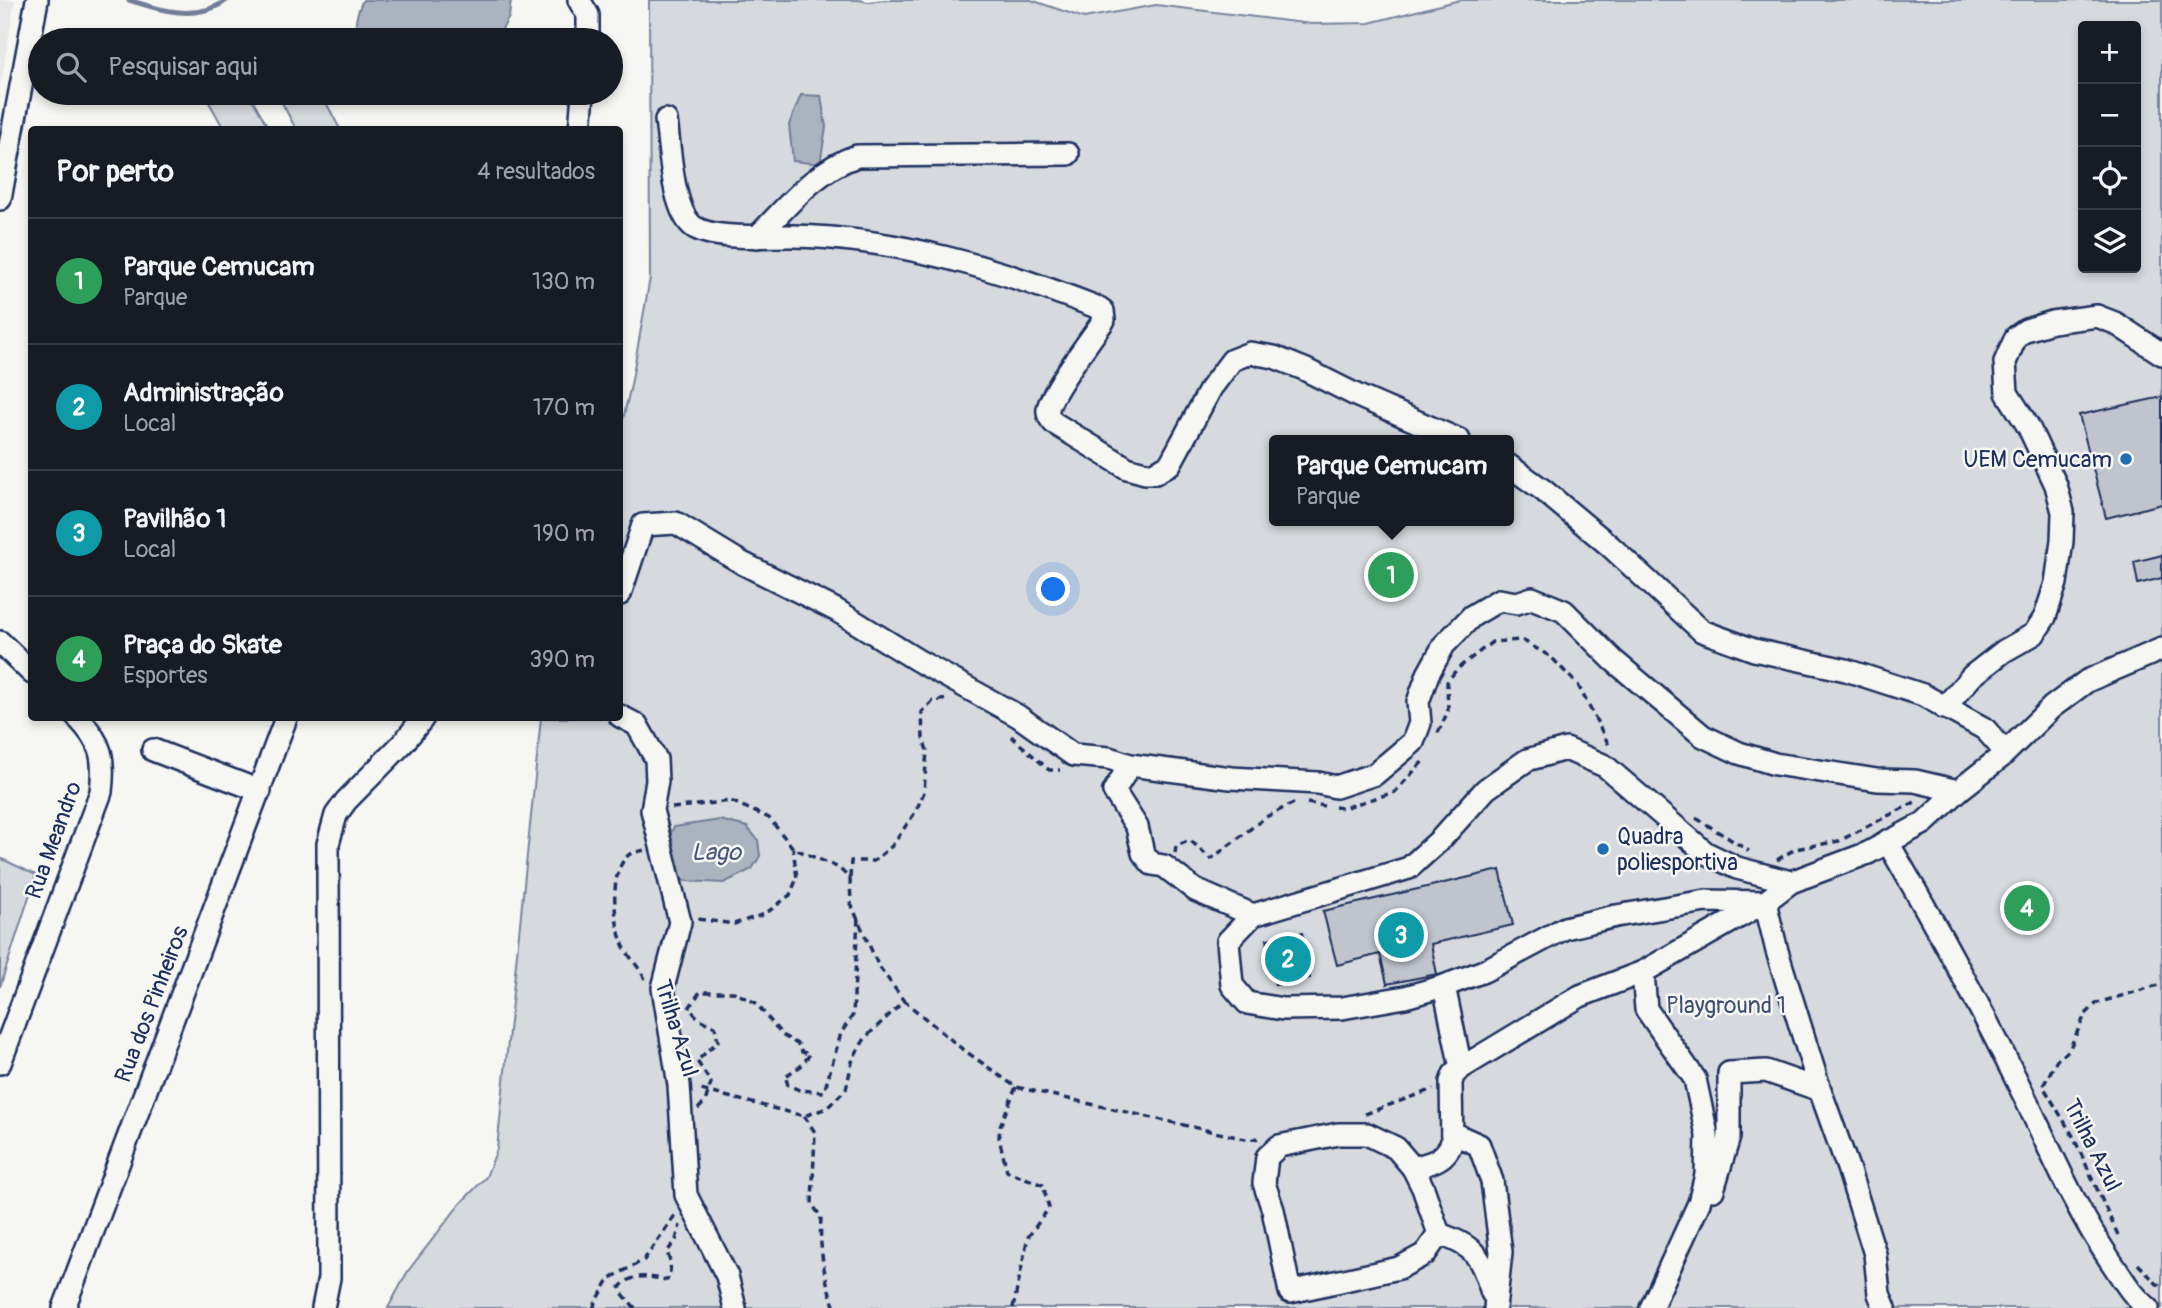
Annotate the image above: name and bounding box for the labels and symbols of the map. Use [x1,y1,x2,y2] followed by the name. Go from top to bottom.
[1963,445,2112,474] place label: UEM Cemucam
[2118,451,2134,467] marker: UEM Cemucam
[1368,549,1414,601] pin: 1
[1036,572,1070,606] your location
[19,777,88,903] street label: Rua Meandro
[1617,822,1738,877] place label: Quadra poliesportiva
[691,838,743,867] water label: Lago
[1595,841,1611,857] marker: Quadra poliesportiva
[2004,882,2050,934] pin: 4
[1378,909,1424,961] pin: 3
[108,922,195,1086] street label: Rua dos Pinheiros
[1265,933,1311,985] pin: 2
[648,976,705,1080] street label: Trilha Azul
[1666,991,1786,1020] park label: Playground 1
[2057,1094,2128,1196] street label: Trilha Azul

